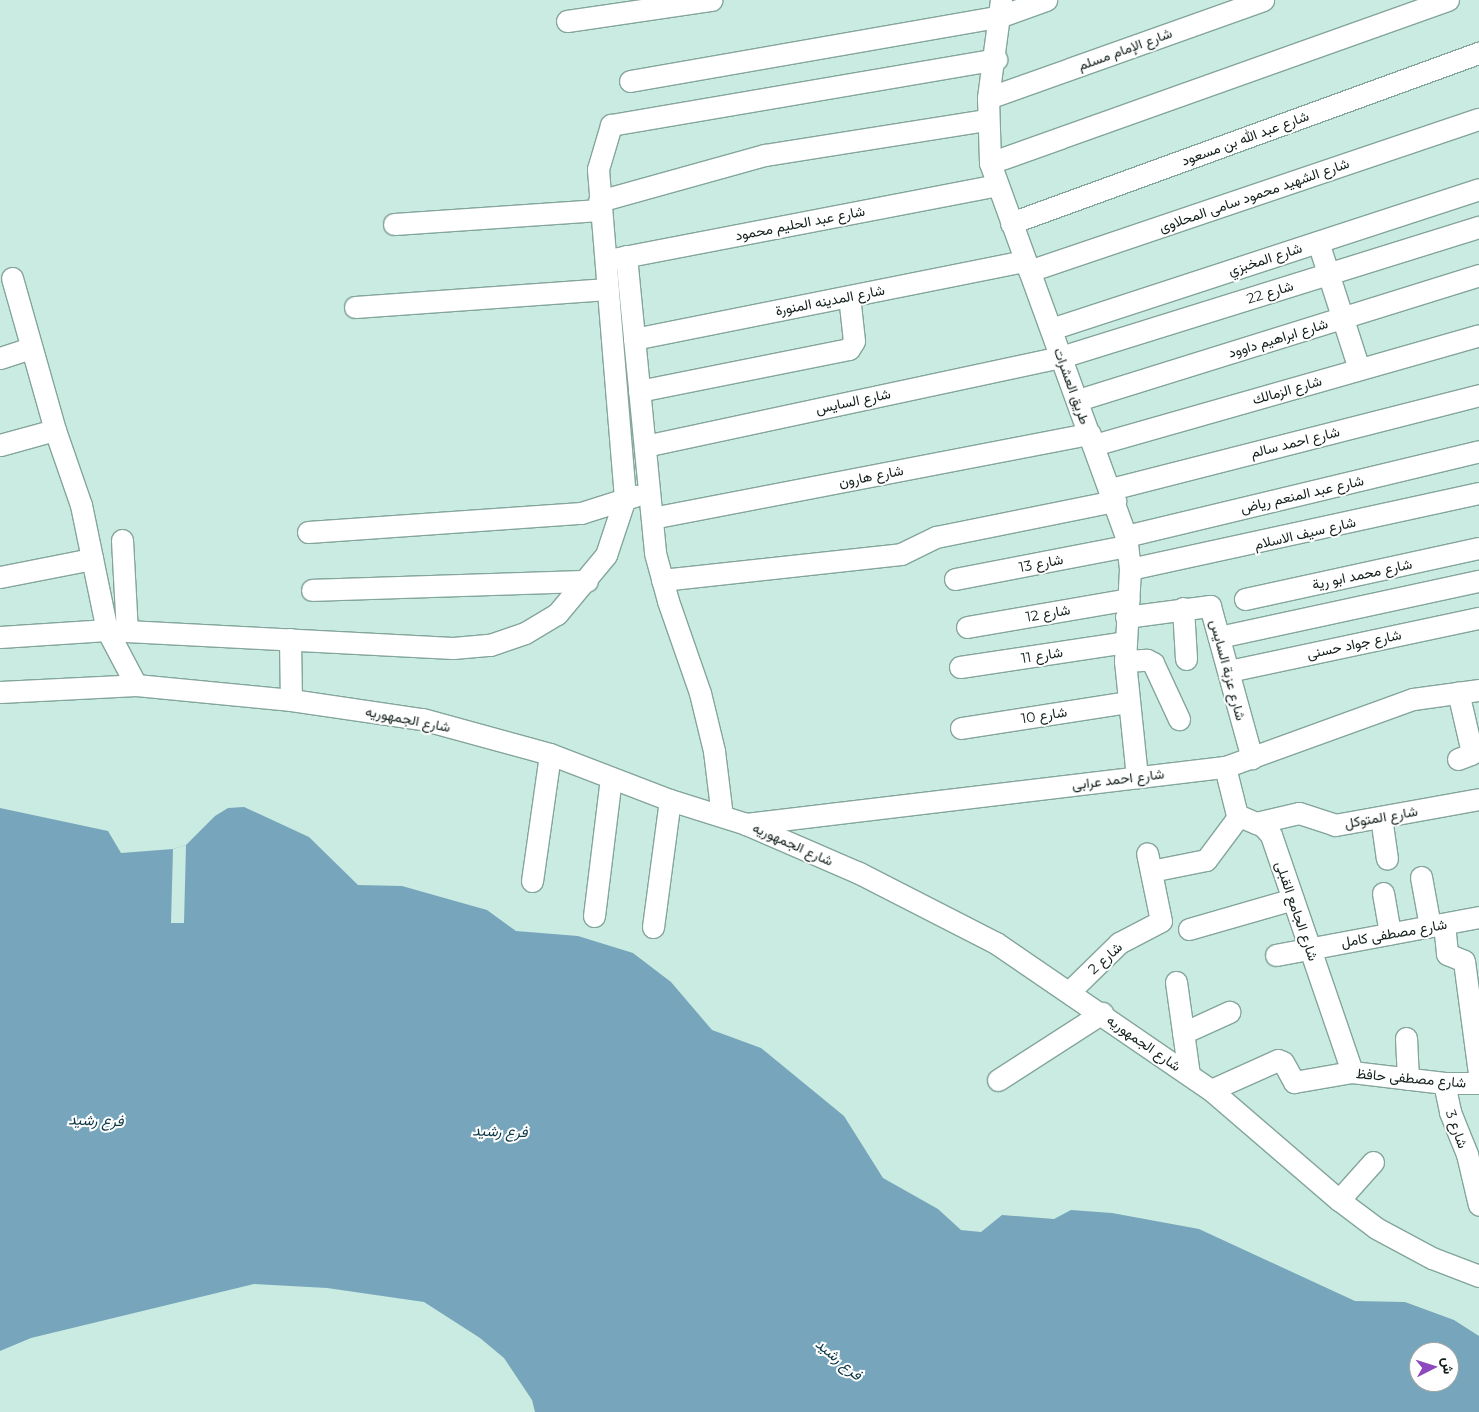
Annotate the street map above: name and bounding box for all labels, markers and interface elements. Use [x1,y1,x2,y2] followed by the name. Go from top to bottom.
[1076,24,1174,74] street label: شارع الإمام مسلم
[1179,107,1311,169] street label: شارع عبد الله بن مسعود
[1157,154,1351,236] street label: شارع الشهيد محمود سامى المحلاوى
[734,202,866,244] street label: شارع عبد الحليم محمود
[1226,239,1304,279] street label: شارع المخبزي
[1245,277,1295,307] street label: شارع 22
[774,281,886,319] street label: شارع المدينه المنورة
[1226,315,1330,361] street label: شارع ابراهيم داوود
[1050,345,1094,427] street label: طريق العشرات
[1250,372,1324,408] street label: شارع الزمالك
[814,385,892,417] street label: شارع السايس
[1249,423,1341,461] street label: شارع احمد سالم
[837,462,905,490] street label: شارع هارون
[1239,472,1365,516] street label: شارع عبد المنعم رياض
[1253,513,1357,553] street label: شارع سيف الاسلام
[1017,550,1065,576] street label: شارع 13
[1311,555,1413,593] street label: شارع محمد ابو رية
[1024,601,1072,625] street label: شارع 12
[1206,618,1250,722] street label: شارع عزبة السايس
[1305,626,1403,662] street label: شارع جواد حسنى
[1020,643,1064,667] street label: شارع 11
[364,703,452,735] street label: شارع الجمهوريه
[1020,703,1068,727] street label: شارع 10
[1071,765,1165,793] street label: شارع احمد عرابى
[1343,802,1419,832] street label: شارع المتوكل
[750,819,836,869] street label: شارع الجمهوريه
[1272,859,1322,963] street label: شارع الجامع القبلى
[1340,915,1448,951] street label: شارع مصطفى كامل
[1085,938,1125,978] street label: شارع 2
[1104,1011,1184,1075] street label: شارع الجمهوريه
[1355,1065,1467,1091] street label: شارع مصطفى حافظ
[1442,1107,1472,1151] street label: شارع 3
[68,1110,124,1130] water label: فرع رشيد
[472,1121,528,1141] water label: فرع رشيد
[812,1334,866,1384] water label: فرع رشيد
[1409,1342,1459,1392] north arrow
[1438,1357,1458,1375] text: ش

